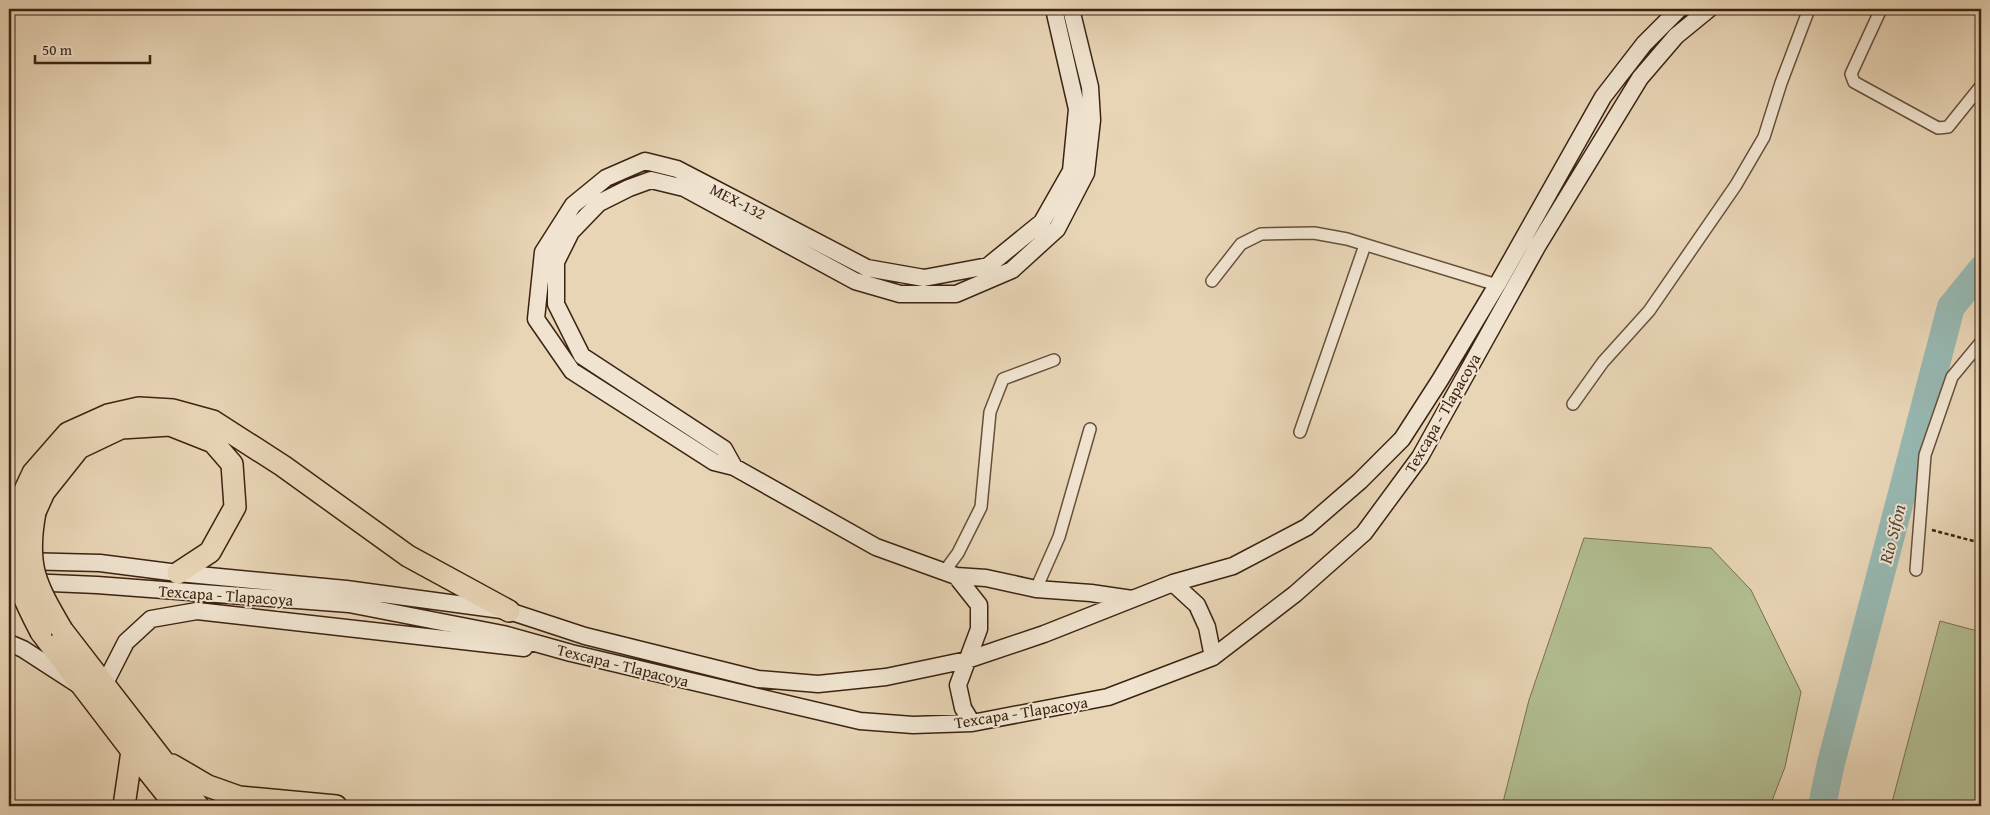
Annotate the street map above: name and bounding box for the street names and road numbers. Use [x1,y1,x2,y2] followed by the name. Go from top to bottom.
[706,177,770,225] street label: MEX-132
[1398,348,1486,477] street label: Texcapa - Tlapacoya
[158,578,295,612] street label: Texcapa - Tlapacoya
[555,637,692,693] street label: Texcapa - Tlapacoya
[952,690,1090,734] street label: Texcapa - Tlapacoya

